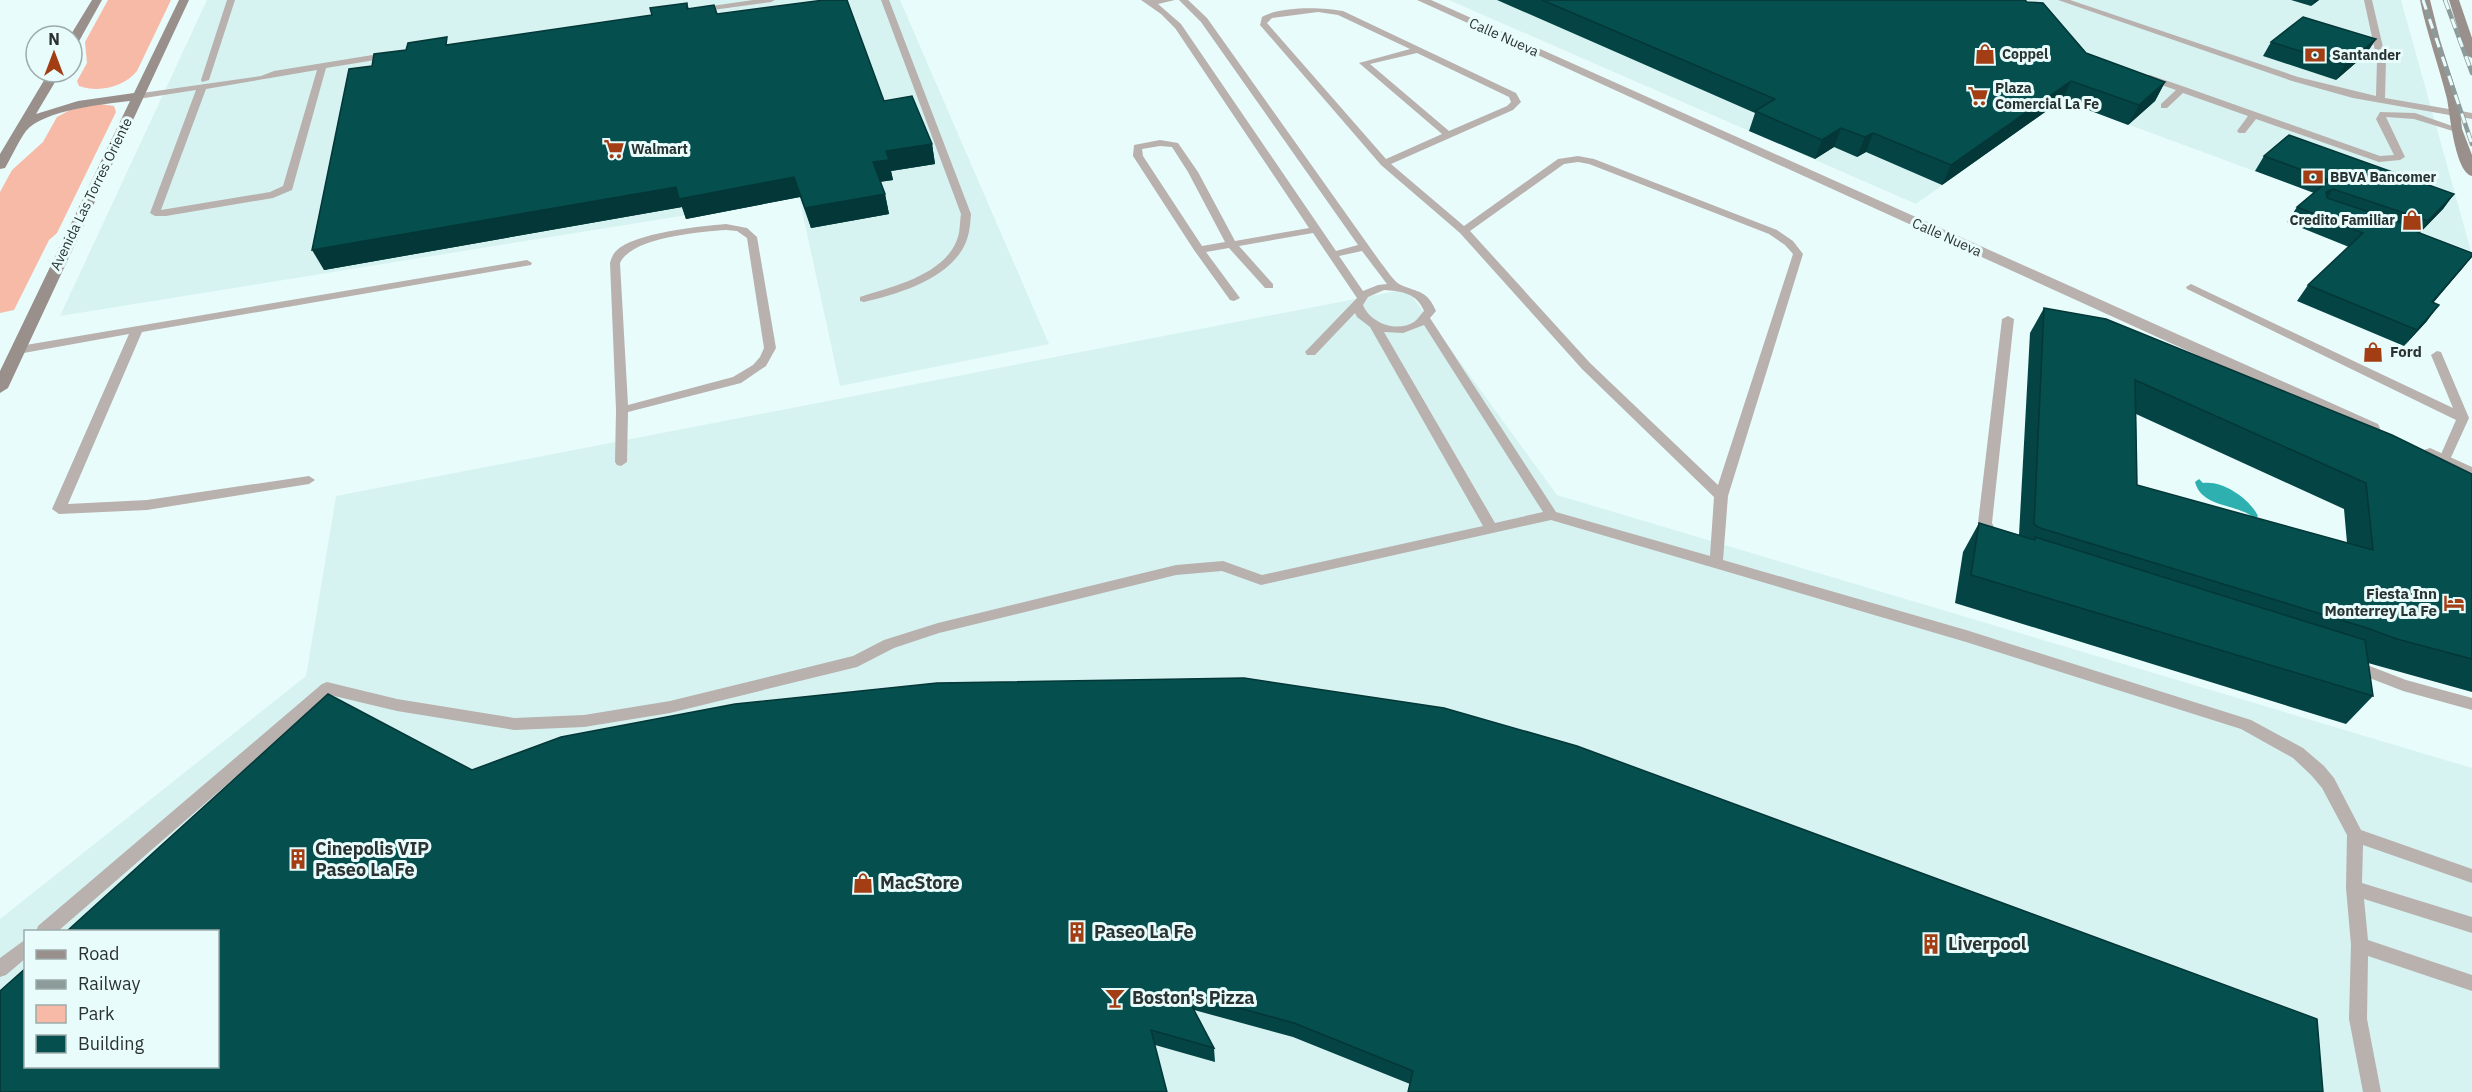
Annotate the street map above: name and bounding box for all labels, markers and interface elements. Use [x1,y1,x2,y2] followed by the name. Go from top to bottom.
[1466,14,1542,61] street label: Calle Nueva
[24,24,84,84] north arrow
[48,29,60,49] text: N
[1973,42,1997,66] shop icon: Coppel
[2303,43,2327,67] bank icon: Santander
[2002,45,2048,63] place label: Coppel
[2332,46,2401,64] place label: Santander
[1995,79,2099,113] place label: Plaza Comercial La Fe
[1966,84,1990,108] supermarket icon: Plaza Comercial La Fe
[46,114,136,273] street label: Avenida Las Torres Oriente
[602,137,626,161] supermarket icon: Walmart
[631,140,688,158] place label: Walmart
[2301,165,2325,189] bank icon: BBVA Bancomer
[2330,168,2437,186] place label: BBVA Bancomer
[2400,208,2424,232] shop icon: Credito Familiar
[2289,211,2395,229] place label: Credito Familiar
[1909,214,1985,261] street label: Calle Nueva
[2361,340,2385,364] shop icon: Ford
[2390,342,2422,361] place label: Ford
[2324,584,2437,620] place label: Fiesta Inn Monterrey La Fe
[2442,591,2466,615] hotel icon: Fiesta Inn Monterrey La Fe
[315,837,429,881] place label: Cinepolis VIP Paseo La Fe
[286,847,310,871] building icon: Cinepolis VIP Paseo La Fe
[851,871,875,895] shop icon: MacStore
[880,871,960,894] place label: MacStore
[1065,920,1089,944] building icon: Paseo La Fe
[1094,920,1194,943] place label: Paseo La Fe
[24,930,219,1068] legend
[1919,932,1943,956] building icon: Liverpool
[1948,932,2027,955] place label: Liverpool
[78,942,119,965] text: Road
[78,972,140,995] text: Railway
[1103,986,1127,1010] bar icon: Boston's Pizza
[1132,986,1255,1009] place label: Boston's Pizza
[78,1002,115,1025] text: Park
[78,1032,145,1055] text: Building

